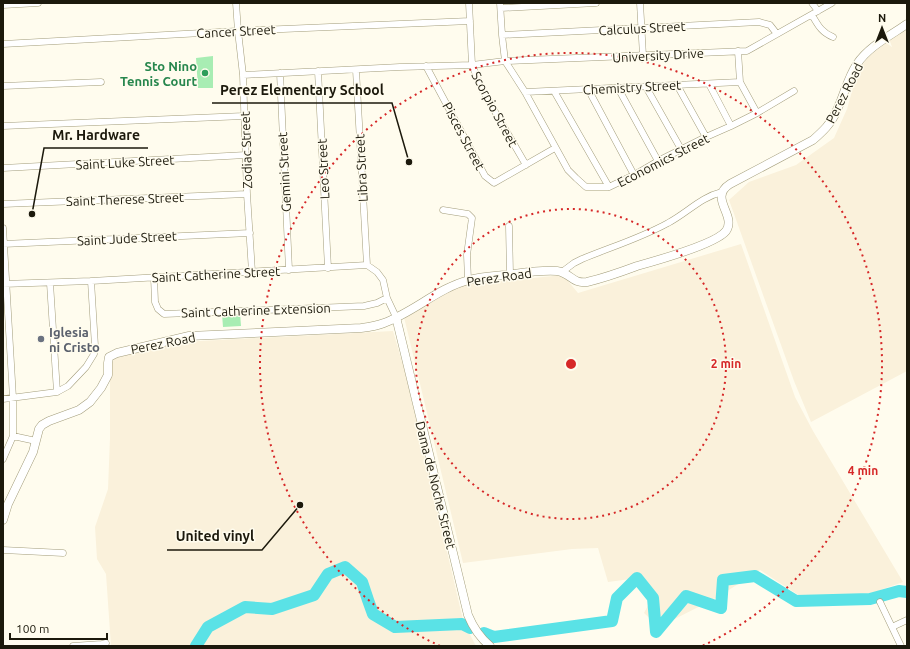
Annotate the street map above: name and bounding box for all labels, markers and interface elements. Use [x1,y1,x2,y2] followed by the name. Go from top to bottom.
[862,8,902,48] north arrow
[878,12,886,24] text: N
[598,19,686,37] street label: Calculus Street
[196,22,276,40] street label: Cancer Street
[612,46,704,64] street label: University Drive
[120,59,197,88] place label: Sto Nino Tennis Court
[823,61,865,125] street label: Perez Road
[200,68,210,78] marker: Sto Nino Tennis Court
[469,69,521,149] street label: Scorpio Street
[212,77,392,103] callout: Perez Elementary School
[582,77,682,97] street label: Chemistry Street
[220,82,384,98] text: Perez Elementary School
[440,100,488,172] street label: Pisces Street
[238,111,254,189] street label: Zodiac Street
[44,122,148,148] callout: Mr. Hardware
[52,127,140,143] text: Mr. Hardware
[615,131,711,189] street label: Economics Street
[275,132,293,212] street label: Gemini Street
[352,134,370,202] street label: Libra Street
[314,138,332,200] street label: Leo Street
[75,152,175,172] street label: Saint Luke Street
[66,190,184,208] street label: Saint Therese Street
[77,228,177,248] street label: Saint Jude Street
[151,264,281,284] street label: Saint Catherine Street
[465,265,533,289] street label: Perez Road
[181,300,331,320] street label: Saint Catherine Extension
[49,325,100,354] place label: Iglesia ni Cristo
[129,330,197,356] street label: Perez Road
[36,334,46,344] marker: Iglesia ni Cristo
[564,357,578,371] centre of rings
[711,357,741,370] text: 2 min
[413,420,459,550] street label: Dama de Noche Street
[848,464,878,477] text: 4 min
[167,524,262,550] callout: United vinyl
[176,528,254,544] text: United vinyl
[10,615,107,641] scale bar
[16,622,49,635] text: 100 m

